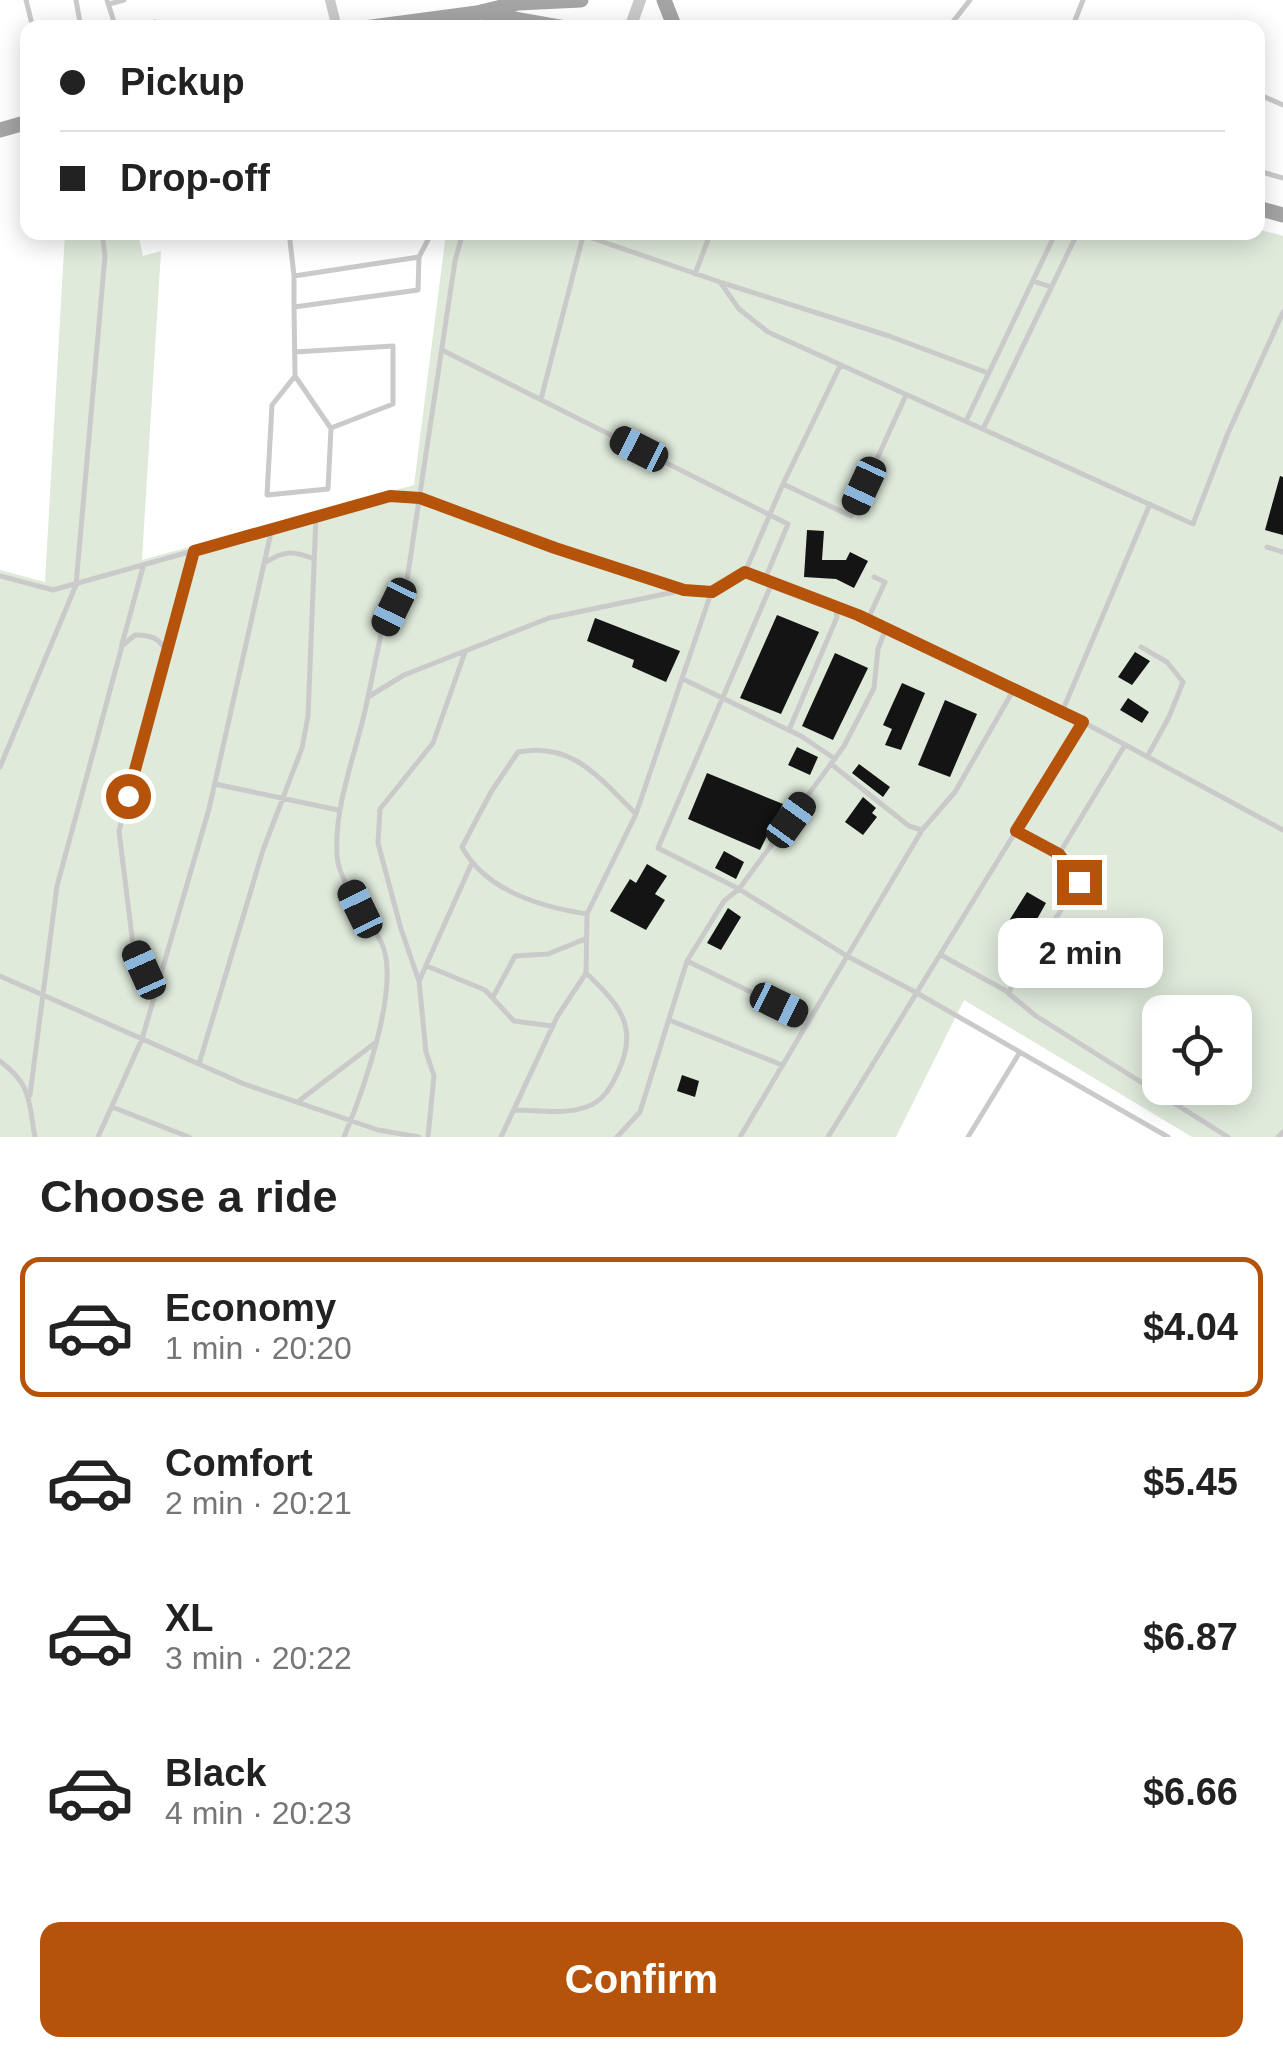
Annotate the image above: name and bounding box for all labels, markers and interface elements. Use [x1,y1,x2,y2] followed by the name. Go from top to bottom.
[120,61,245,103] text: Pickup
[120,157,270,199] text: Drop-off
[605,422,673,476] car
[838,452,890,520] car
[367,573,421,641] car
[106,774,151,819] route start
[761,787,821,853] car
[1057,860,1102,905] route end
[333,875,387,943] car
[996,917,1162,987] callout: 2 min
[1039,935,1122,971] text: 2 min
[118,936,170,1004] car
[745,978,813,1032] car
[1142,995,1252,1105] map controls
[1142,995,1252,1105] button: locate
[40,1171,338,1222] text: Choose a ride
[45,1282,135,1372] icon: car
[165,1287,336,1329] text: Economy
[1143,1306,1238,1348] text: $4.04
[165,1330,352,1366] text: 1 min · 20:20
[45,1437,135,1527] icon: car
[165,1442,313,1484] text: Comfort
[1143,1461,1238,1503] text: $5.45
[165,1485,352,1521] text: 2 min · 20:21
[45,1592,135,1682] icon: car
[165,1597,214,1639] text: XL
[1143,1616,1238,1658] text: $6.87
[165,1640,352,1676] text: 3 min · 20:22
[45,1747,135,1837] icon: car
[165,1752,266,1794] text: Black
[1143,1771,1238,1813] text: $6.66
[165,1795,352,1831] text: 4 min · 20:23
[40,1922,1243,2037] button: Confirm

